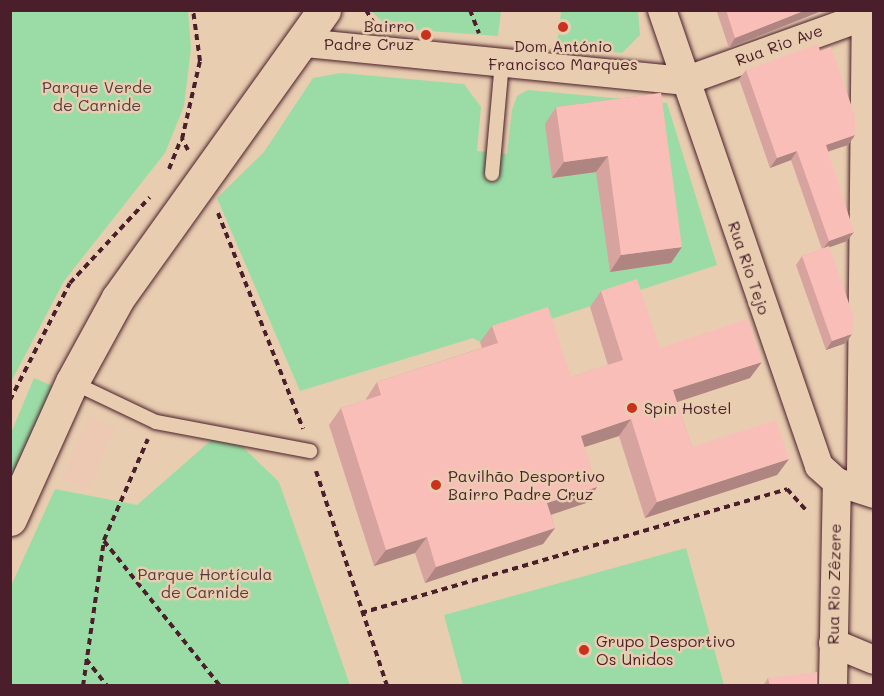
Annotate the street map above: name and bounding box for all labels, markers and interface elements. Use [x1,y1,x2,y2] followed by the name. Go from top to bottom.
[324,16,414,54] place label: Bairro Padre Cruz
[556,20,570,34] marker: Dom António Francisco Marques
[733,20,825,70] street label: Rua Rio Ave
[419,28,433,42] marker: Bairro Padre Cruz
[488,36,638,74] place label: Dom António Francisco Marques
[42,77,152,115] park label: Parque Verde de Carnide
[724,219,774,317] street label: Rua Rio Tejo
[644,398,731,418] place label: Spin Hostel
[625,401,639,415] marker: Spin Hostel
[448,466,605,504] place label: Pavilhão Desportivo Bairro Padre Cruz
[429,478,443,492] marker: Pavilhão Desportivo Bairro Padre Cruz
[823,523,845,645] street label: Rua Rio Zêzere
[138,564,272,602] park label: Parque Hortícula de Carnide
[596,631,735,669] place label: Grupo Desportivo Os Unidos
[577,643,591,657] marker: Grupo Desportivo Os Unidos

